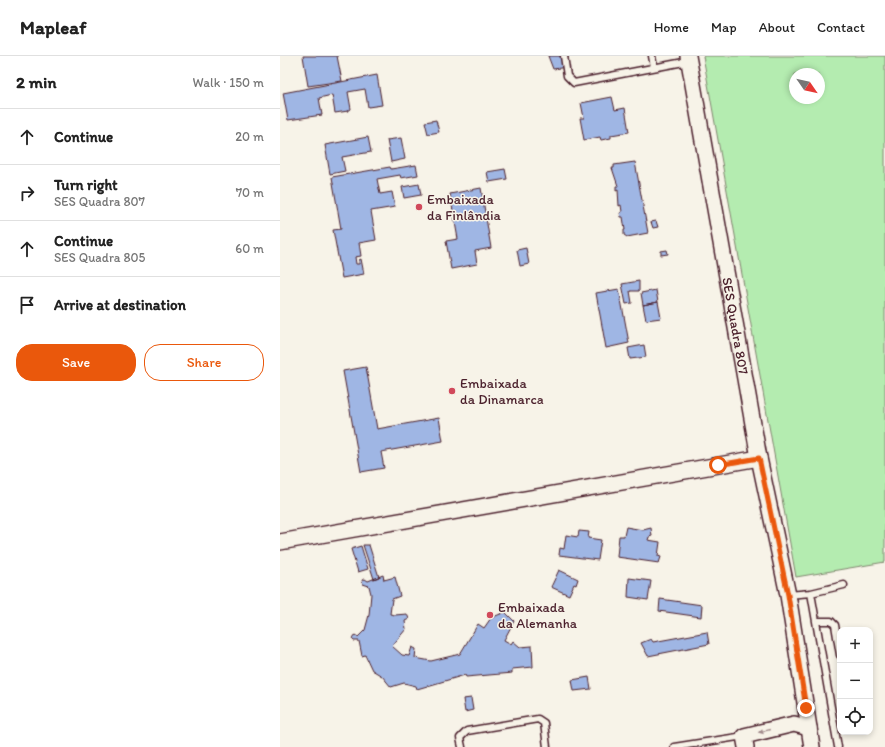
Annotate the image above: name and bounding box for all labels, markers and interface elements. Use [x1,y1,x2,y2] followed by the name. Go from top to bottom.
[20,16,86,39] text: Mapleaf
[654,19,689,36] text: Home
[711,19,737,36] text: Map
[759,19,795,36] text: About
[817,19,865,36] text: Contact
[789,68,825,104] north arrow
[16,72,56,92] text: 2 min
[193,75,264,90] text: Walk · 150 m
[16,126,38,148] icon: ahead
[54,128,113,146] text: Continue
[235,129,264,144] text: 20 m
[54,176,118,194] text: Turn right
[16,182,38,204] icon: right
[236,185,264,200] text: 70 m
[427,191,502,224] place label: Embaixada da Finlândia
[54,194,145,209] text: SES Quadra 807
[414,202,424,212] marker: Embaixada da Finlândia
[54,232,113,250] text: Continue
[16,238,38,260] icon: ahead
[235,241,264,256] text: 60 m
[54,250,145,265] text: SES Quadra 805
[718,276,752,376] street label: SES Quadra 807
[16,294,38,316] icon: arrive
[54,296,186,314] text: Arrive at destination
[16,344,136,381] button: Save
[144,344,264,381] button: Share
[460,375,544,408] place label: Embaixada da Dinamarca
[447,386,457,396] marker: Embaixada da Dinamarca
[709,456,727,474] route start
[498,599,578,632] place label: Embaixada da Alemanha
[485,610,495,620] marker: Embaixada da Alemanha
[837,627,873,735] map controls
[837,627,873,663] button: +
[837,663,873,699] button: −
[797,699,815,717] route end
[837,699,873,735] button: locate
[758,728,770,734] one-way arrow

